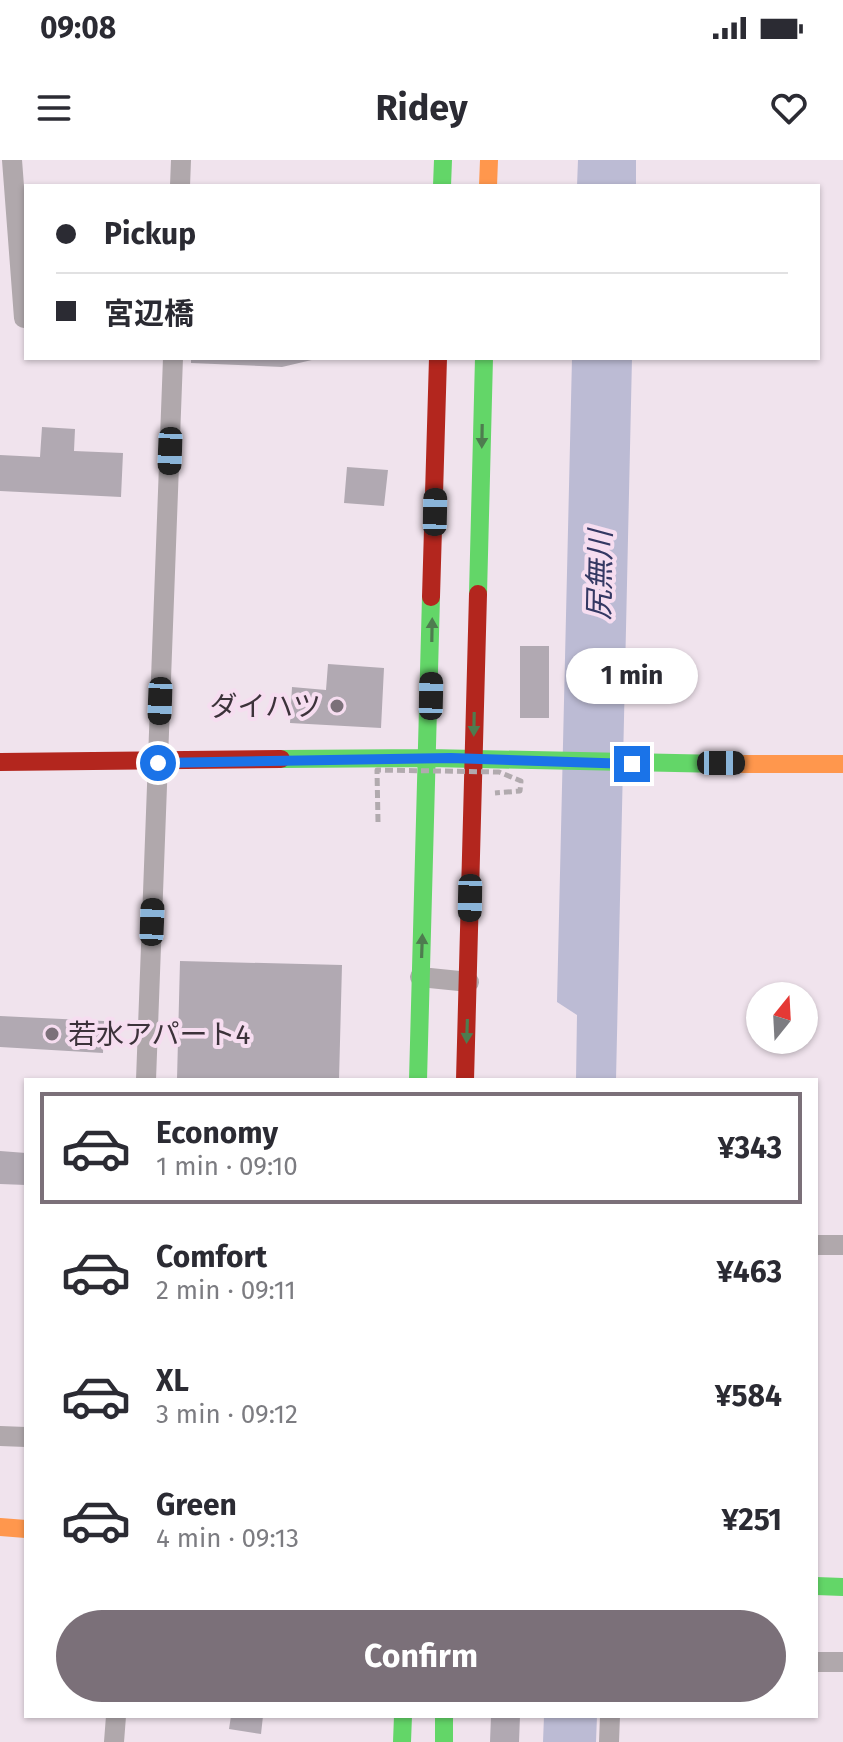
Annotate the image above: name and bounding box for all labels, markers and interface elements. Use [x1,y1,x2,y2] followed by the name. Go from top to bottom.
[40,10,116,46] text: 09:08
[32,86,76,130] icon: menu
[375,86,468,130] text: Ridey
[767,86,811,130] icon: heart
[104,216,196,252] text: Pickup
[104,296,194,332] text: 宮辺橋
[475,424,488,449] one-way arrow
[157,427,183,475] car
[423,488,447,536] car
[581,527,619,620] water label: 尻無川
[426,617,438,642] one-way arrow
[566,648,698,704] callout: 1 min
[601,660,663,691] text: 1 min
[419,672,443,720] car
[147,677,173,725] car
[210,690,321,723] place label: ダイハツ
[328,697,346,715] marker: ダイハツ
[468,712,481,737] one-way arrow
[140,745,176,781] route start
[614,746,650,782] route end
[697,751,745,775] car
[458,874,482,922] car
[139,898,165,946] car
[415,933,428,958] one-way arrow
[746,982,818,1054] north arrow
[746,982,818,1054] map controls
[68,1018,250,1051] place label: 若水アパート4
[461,1019,474,1044] one-way arrow
[43,1025,61,1043] marker: 若水アパート4
[60,1112,132,1184] icon: car
[156,1115,278,1151] text: Economy
[718,1130,782,1166] text: ¥343
[156,1151,298,1182] text: 1 min · 09:10
[60,1236,132,1308] icon: car
[156,1239,267,1275] text: Comfort
[716,1254,782,1290] text: ¥463
[156,1275,296,1306] text: 2 min · 09:11
[60,1360,132,1432] icon: car
[156,1363,189,1399] text: XL
[715,1378,782,1414] text: ¥584
[156,1399,298,1430] text: 3 min · 09:12
[60,1484,132,1556] icon: car
[156,1487,237,1523] text: Green
[722,1502,782,1538] text: ¥251
[156,1523,299,1554] text: 4 min · 09:13
[56,1610,786,1702] button: Confirm

